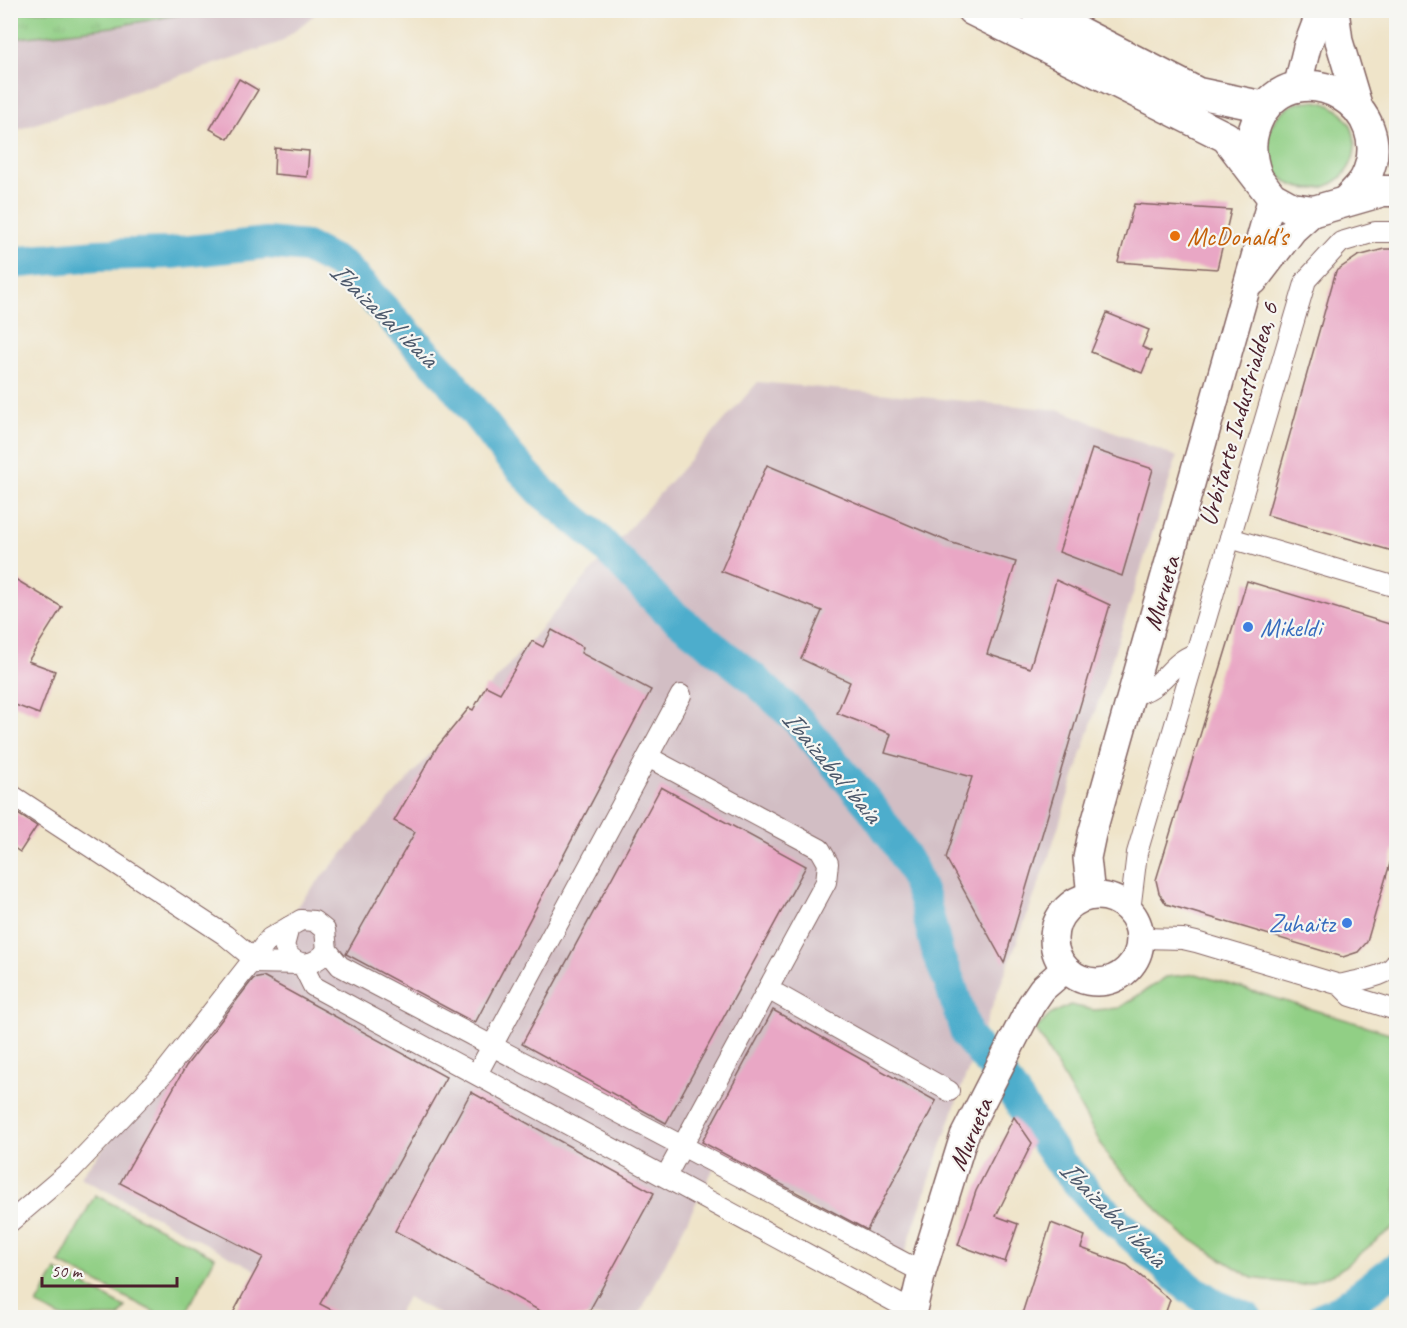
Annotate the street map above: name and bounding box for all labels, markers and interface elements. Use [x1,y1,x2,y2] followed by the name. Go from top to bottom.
[1187,220,1290,253] place label: McDonald's
[1168,229,1182,243] marker: McDonald's
[323,254,447,375] water label: Ibaizabal ibaia
[1191,297,1286,530] street label: Urbitarte Industrialdea, 6
[1135,551,1188,634] street label: Murueta
[1260,611,1324,644] place label: Mikeldi
[1241,620,1255,634] marker: Mikeldi
[775,702,891,831] water label: Ibaizabal ibaia
[1268,907,1337,940] place label: Zuhaitz
[1340,916,1354,930] marker: Zuhaitz
[941,1092,1001,1175] street label: Murueta
[1052,1152,1175,1275] water label: Ibaizabal ibaia
[42,1250,177,1288] scale bar
[51,1260,84,1282] text: 50 m

